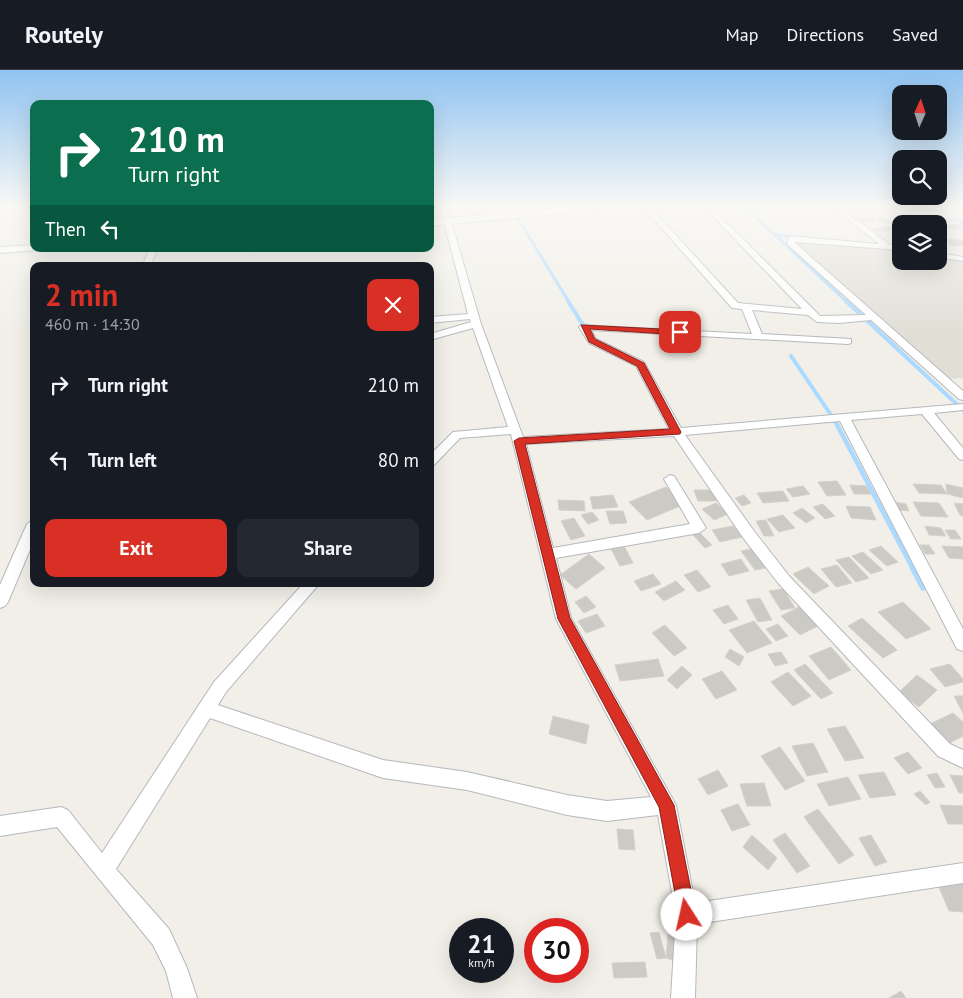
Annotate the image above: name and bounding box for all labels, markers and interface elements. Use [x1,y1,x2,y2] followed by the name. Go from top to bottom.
[25,19,103,50] text: Routely
[726,23,758,46] text: Map
[786,23,864,46] text: Directions
[892,23,938,46] text: Saved
[892,85,948,140] north arrow
[892,85,947,270] map controls
[128,116,225,162] text: 210 m
[45,120,110,185] icon: right
[892,150,947,205] button: search
[128,160,220,188] text: Turn right
[96,215,124,243] icon: left
[892,215,947,270] button: layers
[45,217,86,241] text: Then
[45,275,118,314] text: 2 min
[367,279,419,331] button: close
[659,311,701,353] pin
[45,314,140,334] text: 460 m · 14:30
[666,318,694,346] icon: arrive
[45,371,73,399] icon: right
[88,373,168,397] text: Turn right
[367,373,419,397] text: 210 m
[45,446,73,474] icon: left
[88,448,157,472] text: Turn left
[378,448,419,472] text: 80 m
[45,519,227,577] button: Exit
[237,519,419,577] button: Share
[660,888,712,940] position arrow
[524,918,589,983] speed limit sign: 30
[467,928,496,960] text: 21
[468,955,495,970] text: km/h

